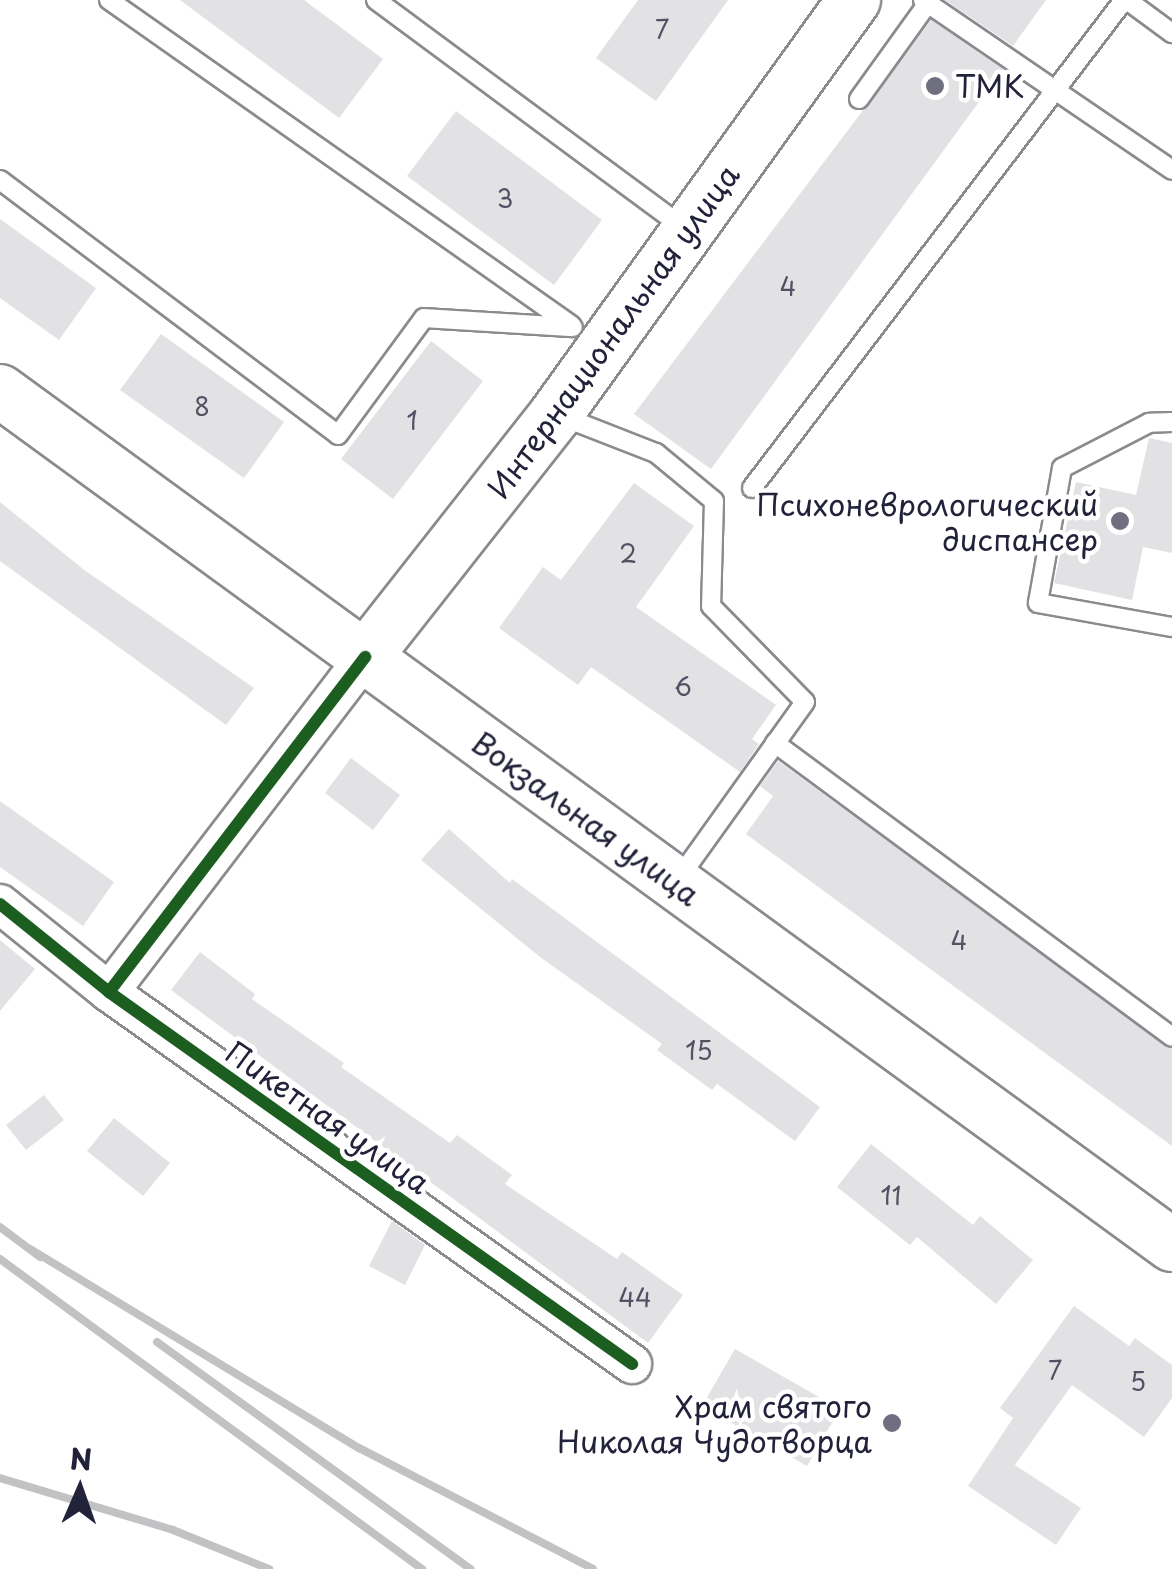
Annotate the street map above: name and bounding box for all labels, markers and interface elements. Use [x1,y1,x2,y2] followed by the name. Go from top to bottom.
[655,14,669,44] house number: 7
[955,68,1024,104] place label: ТМК
[924,75,946,97] marker: ТМК
[479,156,747,506] street label: Интернациональная улица
[497,183,513,213] house number: 3
[780,271,796,301] house number: 4
[194,391,210,421] house number: 8
[406,405,418,435] house number: 1
[756,486,1098,556] place label: Психоневрологический диспансер
[1107,508,1133,534] marker: Психоневрологический диспансер
[619,538,637,568] house number: 2
[674,671,692,701] house number: 6
[465,723,707,913] street label: Вокзальная улица
[951,925,967,955] house number: 4
[219,1033,437,1201] street label: Пикетная улица
[685,1035,713,1065] house number: 15
[881,1180,901,1210] house number: 11
[618,1282,652,1312] house number: 44
[1048,1355,1062,1385] house number: 7
[1130,1366,1146,1396] house number: 5
[557,1388,872,1458] place label: Храм святого Николая Чудотворца
[881,1412,903,1434] marker: Храм святого Николая Чудотворца
[69,1437,93,1480] text: N
[30,1439,130,1539] north arrow

